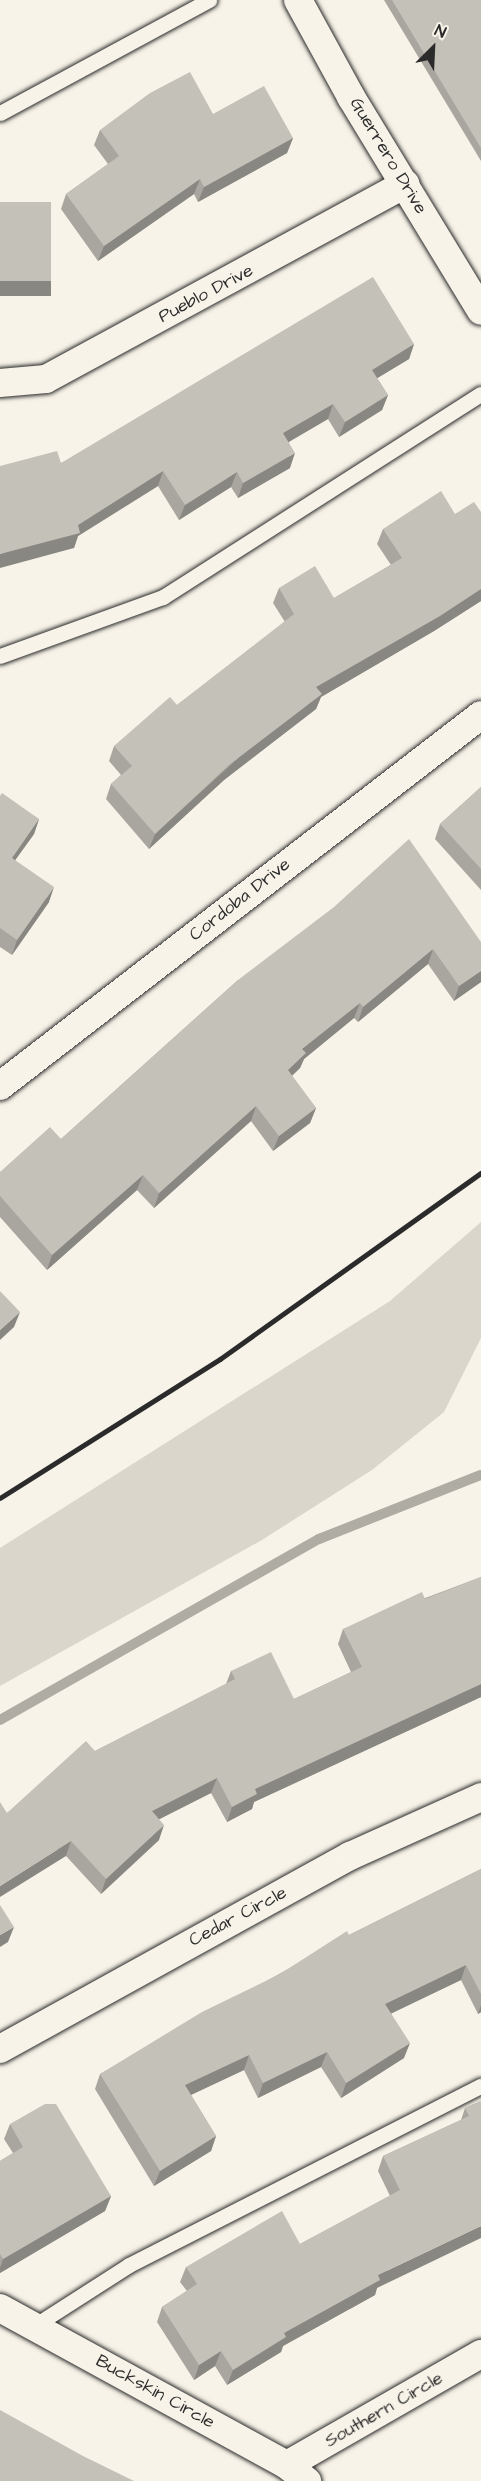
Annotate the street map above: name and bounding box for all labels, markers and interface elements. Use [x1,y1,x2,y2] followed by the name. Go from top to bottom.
[403,18,463,78] north arrow
[431,19,449,44] text: N
[345,94,431,218] street label: Guerrero Drive
[155,260,257,328] street label: Pueblo Drive
[185,854,295,946] street label: Cordoba Drive
[186,1882,290,1952] street label: Cedar Circle
[92,2350,218,2434] street label: Buckskin Circle
[321,2368,447,2452] street label: Southern Circle

